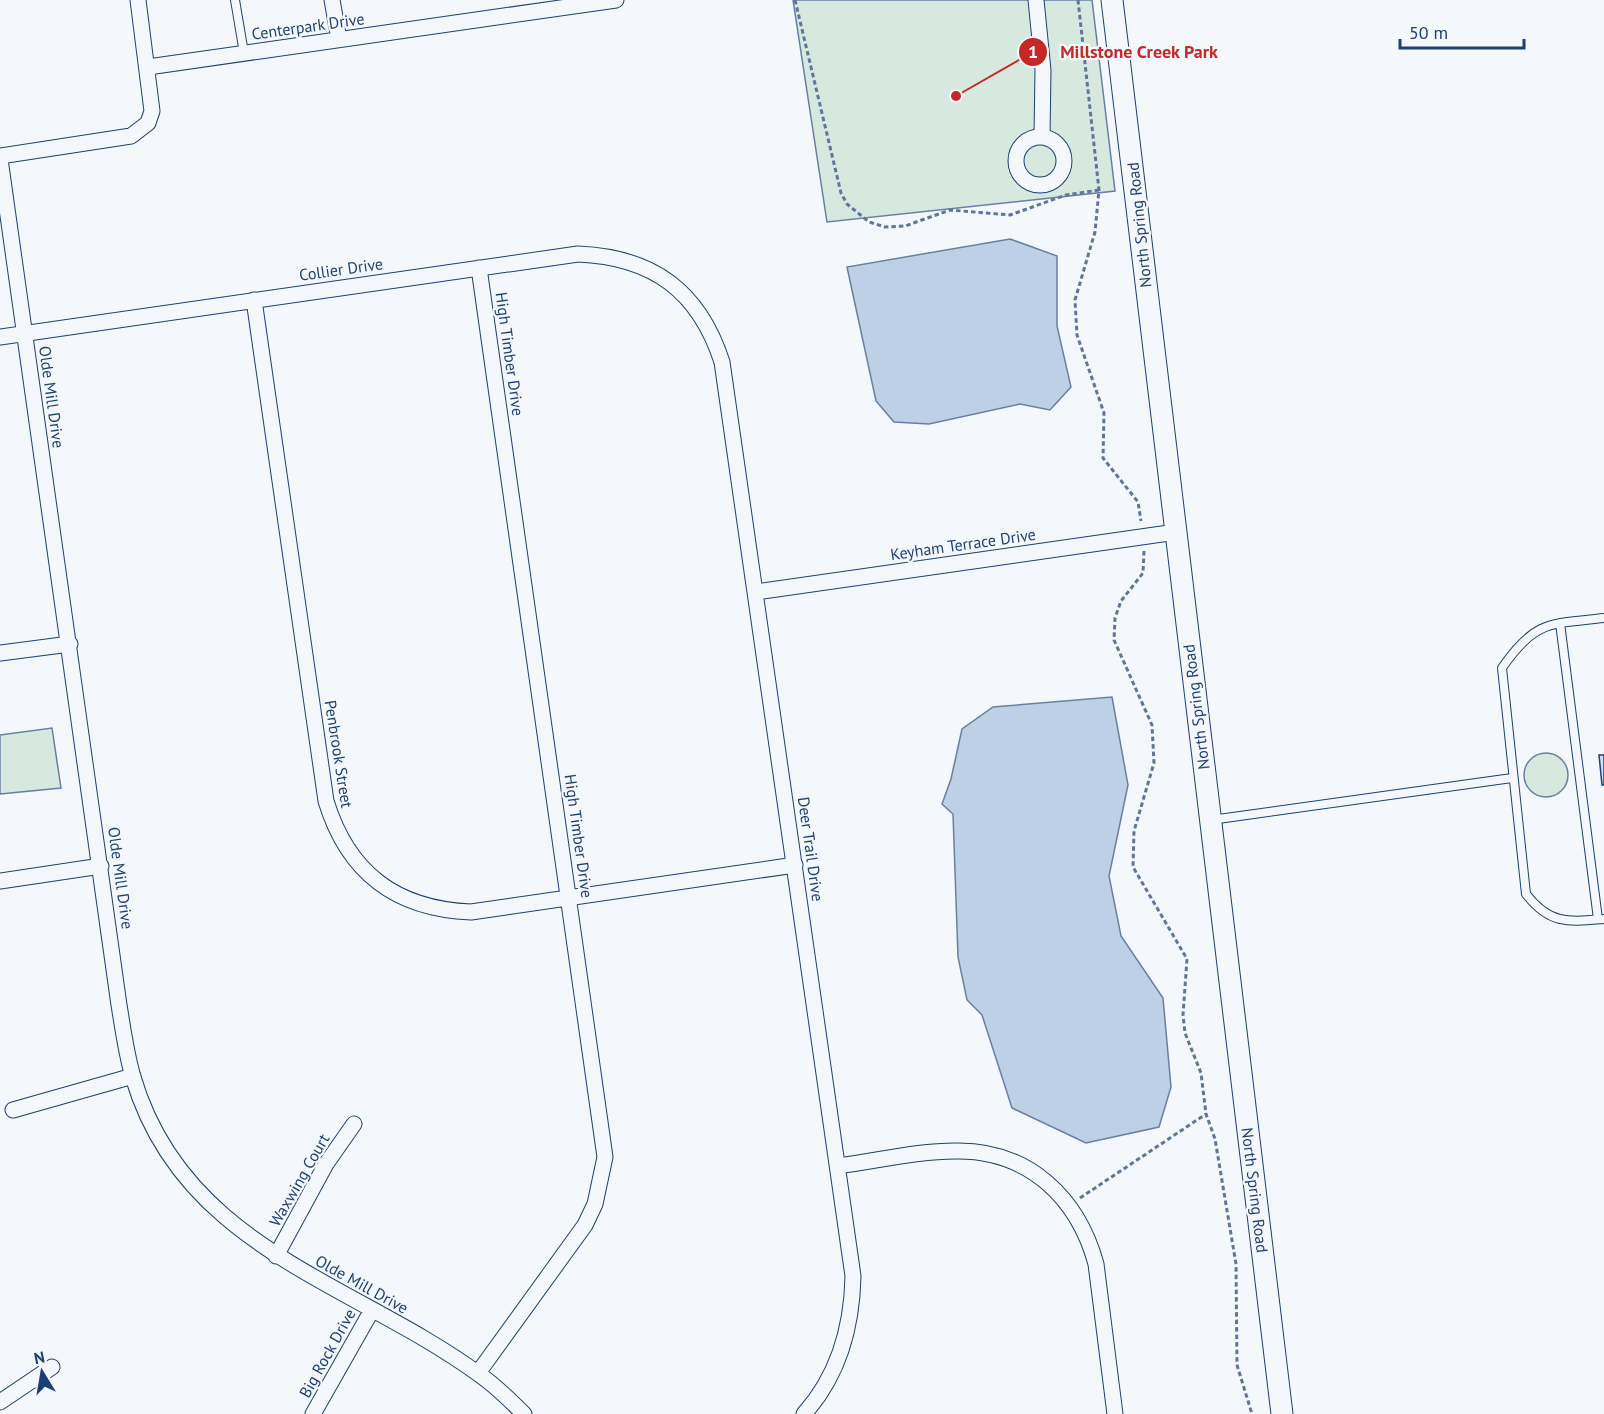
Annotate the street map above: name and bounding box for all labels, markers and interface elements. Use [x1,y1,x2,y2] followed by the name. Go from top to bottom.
[250,8,366,44] street label: Centerpark Drive
[1400,12,1524,50] scale bar
[1409,21,1448,44] text: 50 m
[1018,34,1230,70] callout: Millstone Creek Park
[1028,40,1038,63] text: 1
[1060,40,1218,63] text: Millstone Creek Park
[1122,161,1156,289] street label: North Spring Road
[298,253,384,285] street label: Collier Drive
[491,291,529,417] street label: High Timber Drive
[35,345,69,449] street label: Olde Mill Drive
[889,524,1037,564] street label: Keyham Terrace Drive
[1178,643,1214,771] street label: North Spring Road
[321,699,357,810] street label: Penbrook Street
[560,773,598,899] street label: High Timber Drive
[794,795,828,903] street label: Deer Trail Drive
[104,826,138,930] street label: Olde Mill Drive
[1237,1126,1273,1254] street label: North Spring Road
[264,1130,334,1230] street label: Waxwing Court
[312,1250,412,1318] street label: Olde Mill Drive
[294,1305,360,1401] street label: Big Rock Drive
[12,1342,72,1402] north arrow
[32,1346,46,1368] text: N

